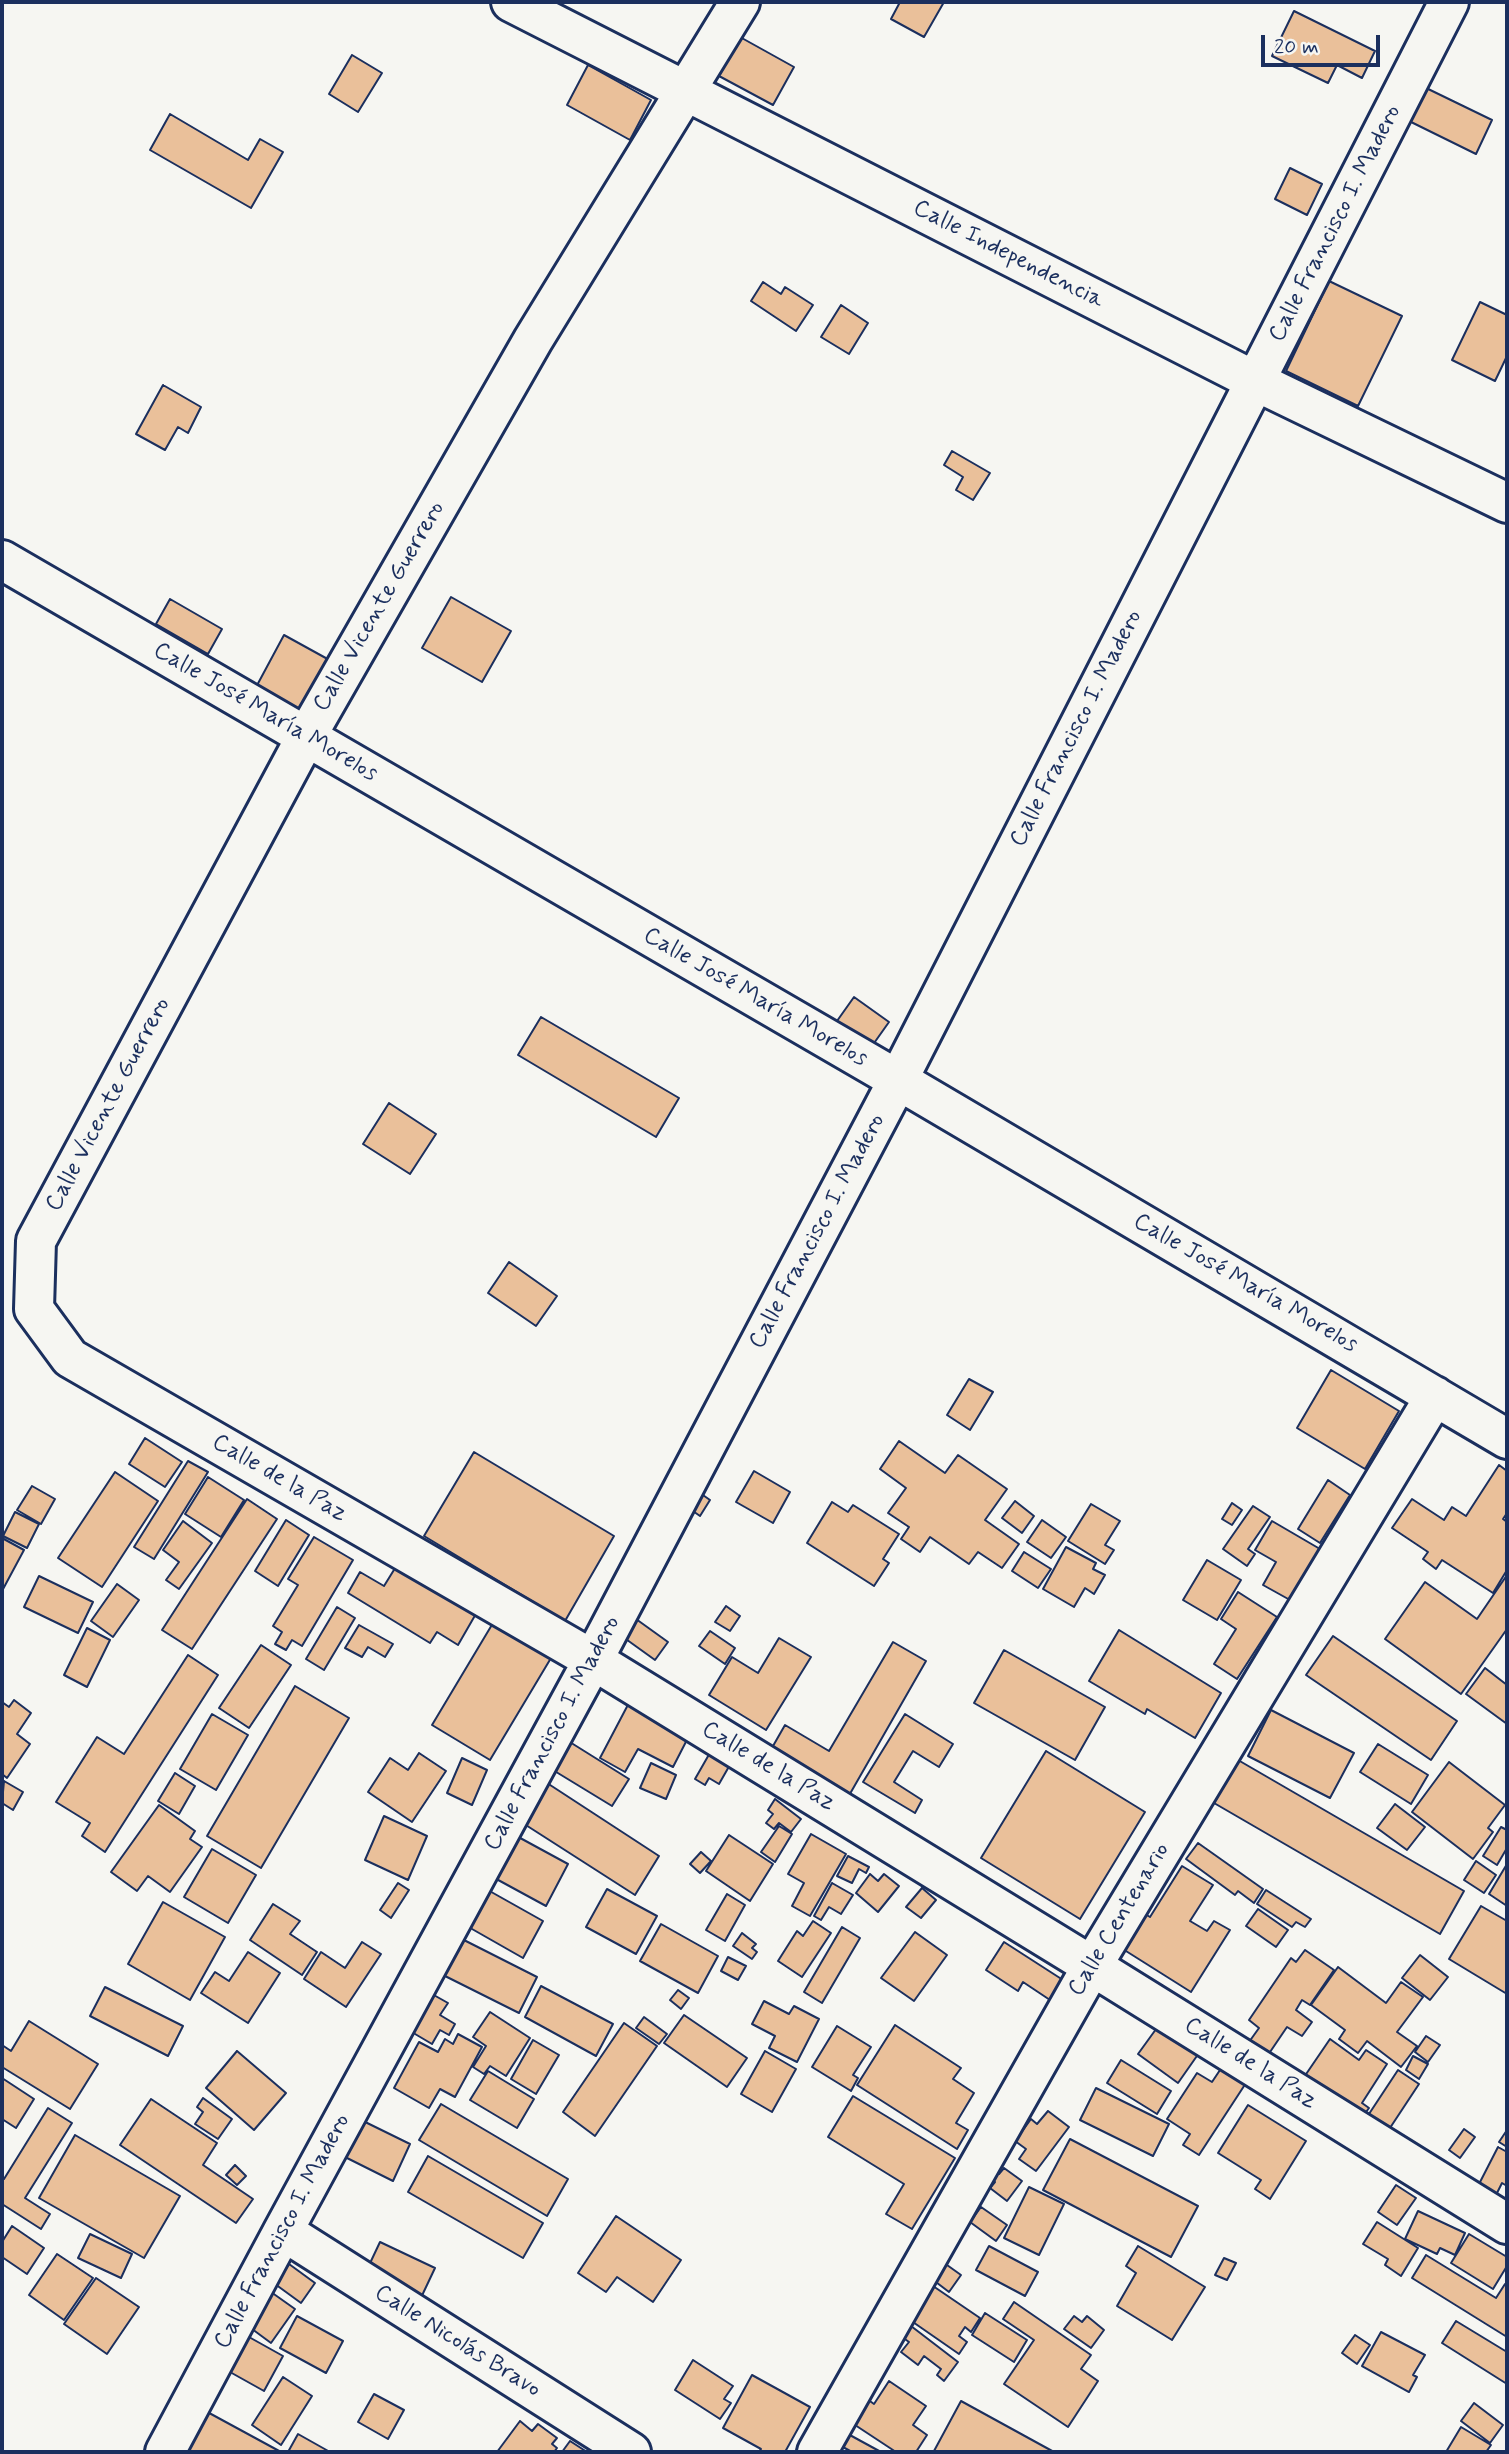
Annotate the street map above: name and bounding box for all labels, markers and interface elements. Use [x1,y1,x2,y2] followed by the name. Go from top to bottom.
[1264,21,1383,65] scale bar
[1274,33,1319,61] text: 20 m
[1264,101,1408,347] street label: Calle Francisco I. Madero
[908,194,1108,316] street label: Calle Independencia
[308,497,452,717] street label: Calle Vicente Guerrero
[1005,606,1149,852] street label: Calle Francisco I. Madero
[148,637,382,789] street label: Calle José María Morelos
[638,922,872,1074] street label: Calle José María Morelos
[40,993,178,1217] street label: Calle Vicente Guerrero
[744,1110,892,1354] street label: Calle Francisco I. Madero
[1128,1208,1362,1360] street label: Calle José María Morelos
[206,1429,352,1529] street label: Calle de la Paz
[479,1612,627,1856] street label: Calle Francisco I. Madero
[696,1716,840,1818] street label: Calle de la Paz
[1063,1838,1177,2002] street label: Calle Centenario
[1178,2012,1322,2116] street label: Calle de la Paz
[209,2110,357,2354] street label: Calle Francisco I. Madero
[368,2279,546,2405] street label: Calle Nicolás Bravo

